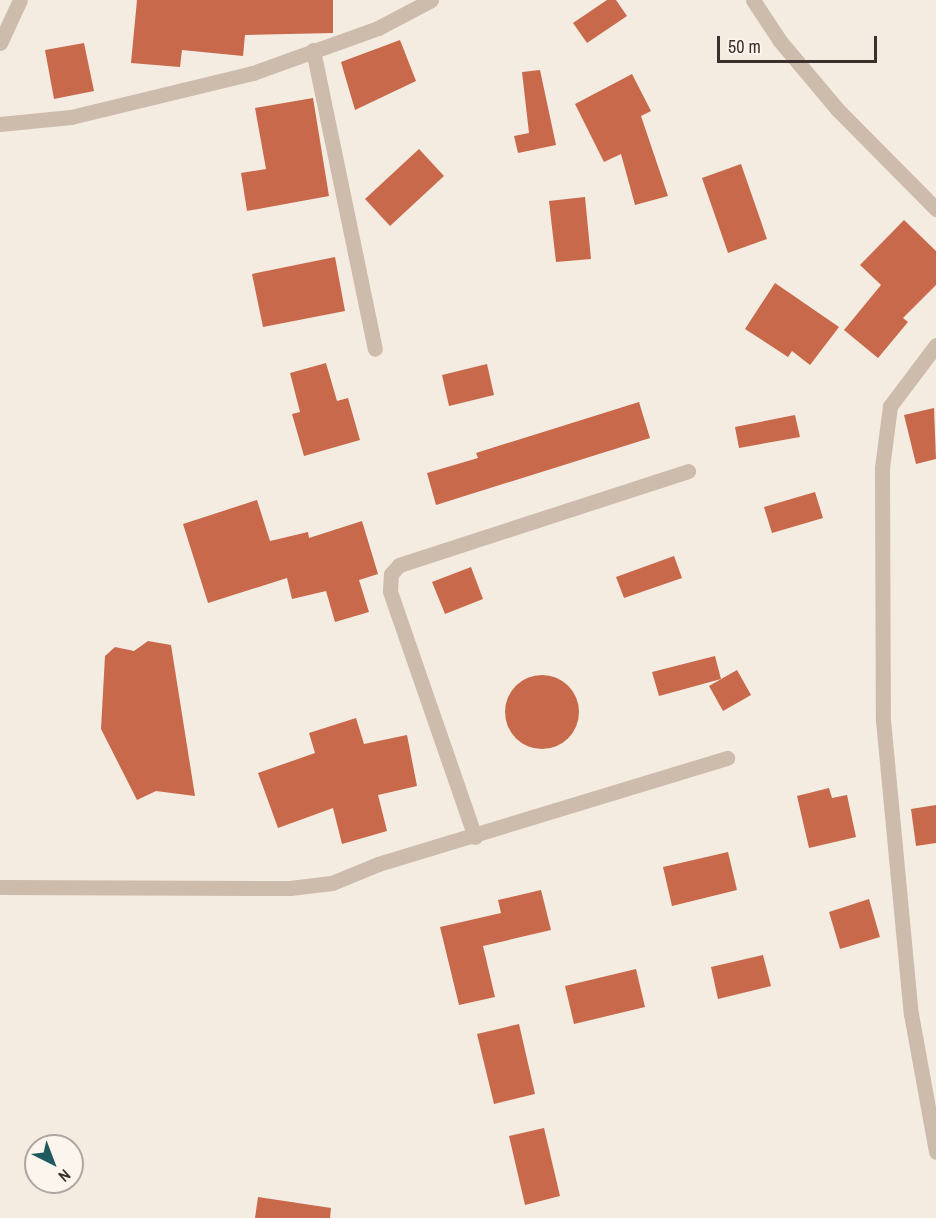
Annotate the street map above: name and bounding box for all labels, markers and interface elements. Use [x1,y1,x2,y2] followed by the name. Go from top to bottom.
[720,24,880,62] scale bar
[728,34,761,59] text: 50 m
[24,1134,84,1194] north arrow
[54,1165,76,1187] text: N

